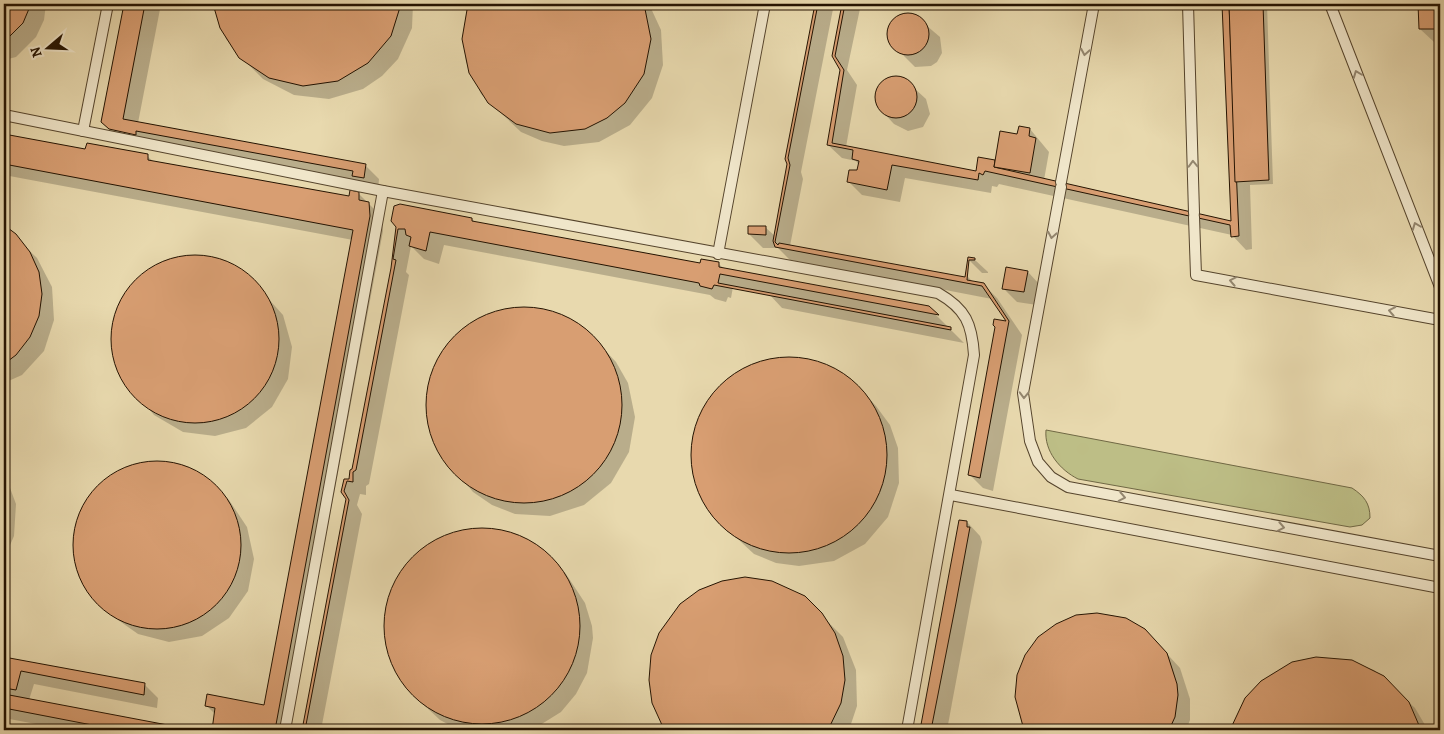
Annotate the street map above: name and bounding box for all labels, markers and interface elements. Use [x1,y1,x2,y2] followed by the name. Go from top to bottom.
[22,22,72,72] north arrow
[26,44,47,60] text: N
[1080,47,1091,56] one-way arrow
[1353,70,1364,79] one-way arrow
[1187,160,1198,168] one-way arrow
[1412,222,1422,230] one-way arrow
[1047,231,1057,240] one-way arrow
[1228,277,1237,287] one-way arrow
[1388,307,1397,317] one-way arrow
[1019,392,1029,400] one-way arrow
[1117,491,1126,501] one-way arrow
[1277,521,1286,532] one-way arrow

